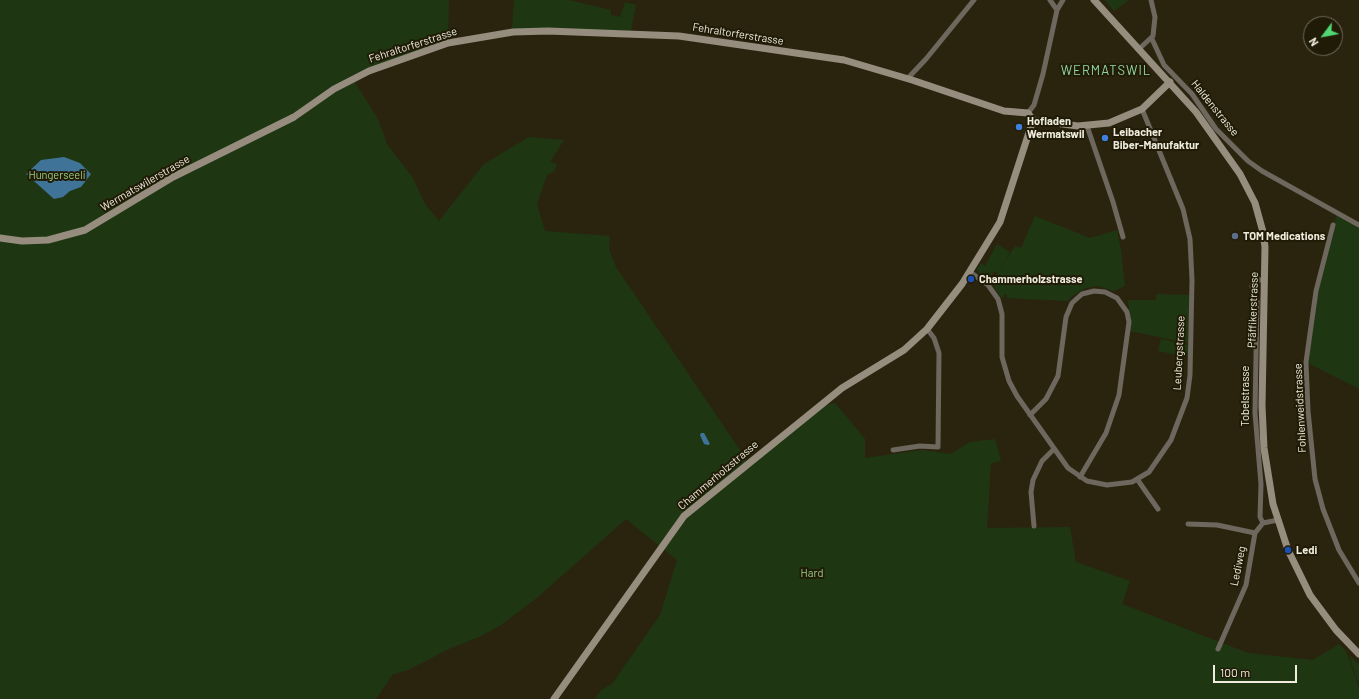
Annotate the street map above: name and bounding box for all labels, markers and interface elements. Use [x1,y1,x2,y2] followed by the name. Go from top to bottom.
[1303,16,1343,56] north arrow
[691,20,785,48] street label: Fehraltorferstrasse
[367,24,459,66] street label: Fehraltorferstrasse
[1306,36,1321,49] text: N
[1061,63,1151,79] district label: WERMATSWIL
[1188,77,1242,139] street label: Haldenstrasse
[1027,114,1084,140] place label: Hofladen Wermatswil
[1014,122,1024,132] marker: Hofladen Wermatswil
[1113,125,1199,151] place label: Leibacher Biber-Manufaktur
[1100,133,1110,143] marker: Leibacher Biber-Manufaktur
[98,152,192,214] street label: Wermatswilerstrasse
[28,168,86,182] park label: Hungerseeli
[1243,229,1325,243] place label: TOM Medications
[1230,231,1240,241] marker: TOM Medications
[979,272,1083,286] place label: Chammerholzstrasse
[1245,272,1261,348] street label: Pfäffikerstrasse
[966,274,976,284] marker: Chammerholzstrasse
[1170,315,1188,391] street label: Leubergstrasse
[1291,363,1309,453] street label: Fohlenweidstrasse
[1238,366,1252,426] street label: Tobelstrasse
[675,438,761,512] street label: Chammerholzstrasse
[1296,543,1317,557] place label: Ledi
[1227,545,1249,587] street label: Lediweg
[1283,545,1293,555] marker: Ledi
[801,566,823,580] park label: Hard
[1215,657,1299,683] scale bar
[1220,665,1250,679] text: 100 m

